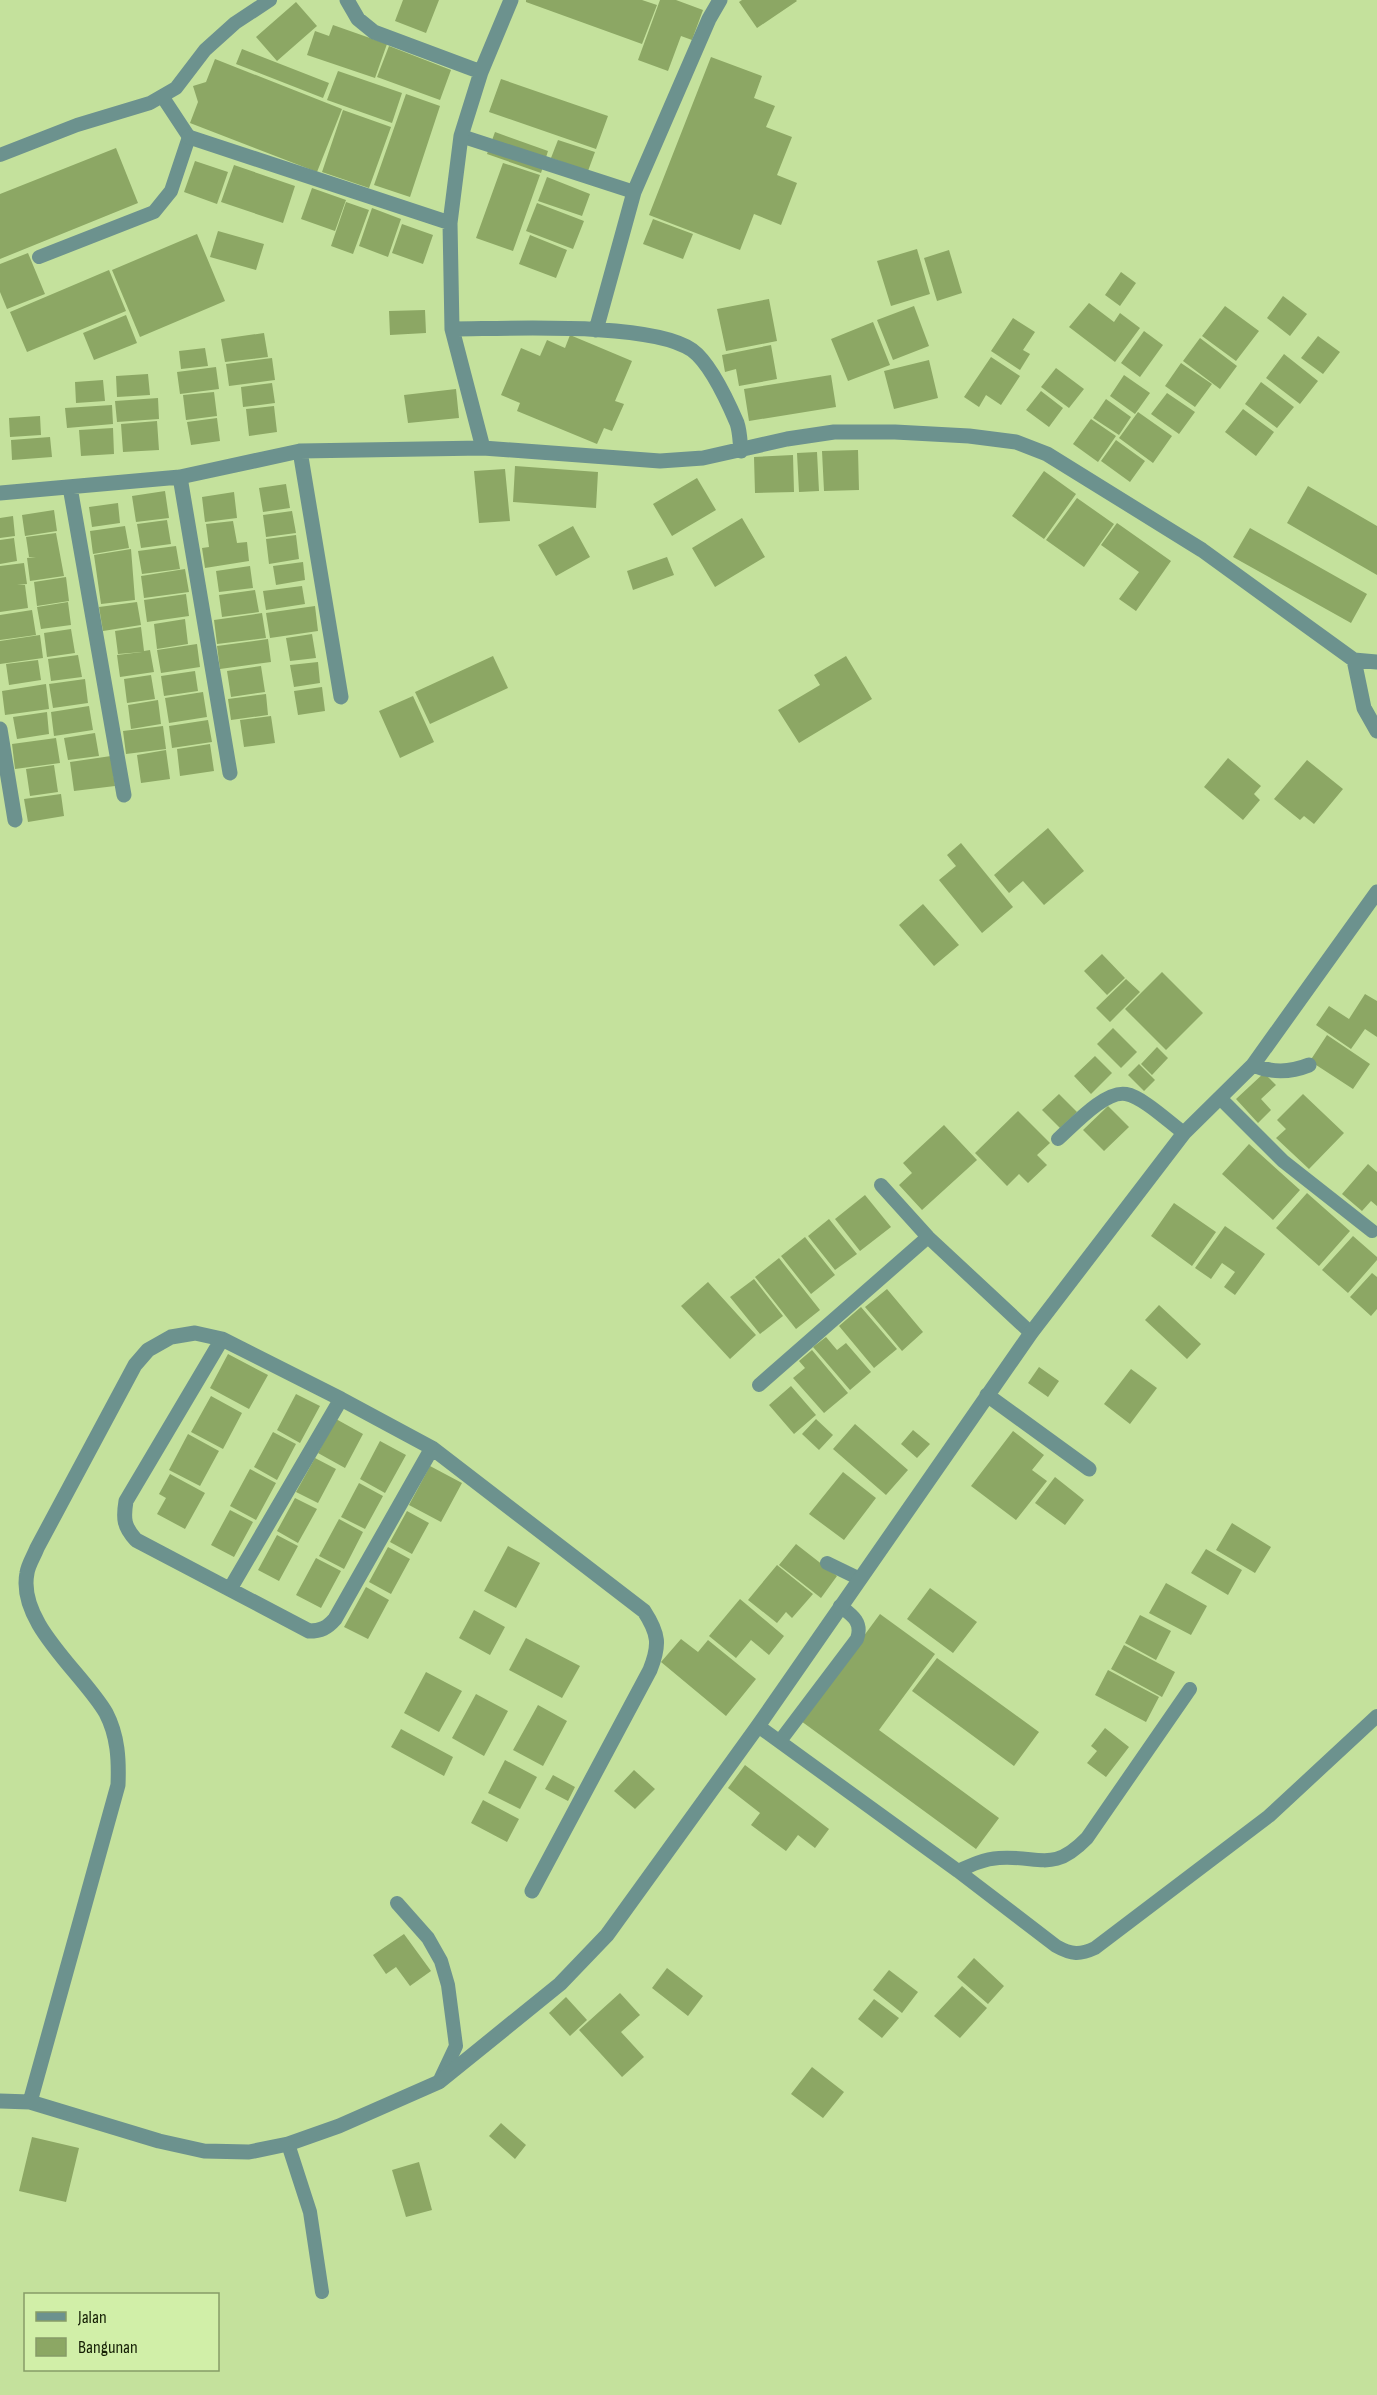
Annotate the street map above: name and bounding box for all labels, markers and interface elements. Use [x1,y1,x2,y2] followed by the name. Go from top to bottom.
[24,2293,219,2371] legend
[77,2307,107,2328] text: Jalan
[78,2337,138,2358] text: Bangunan

